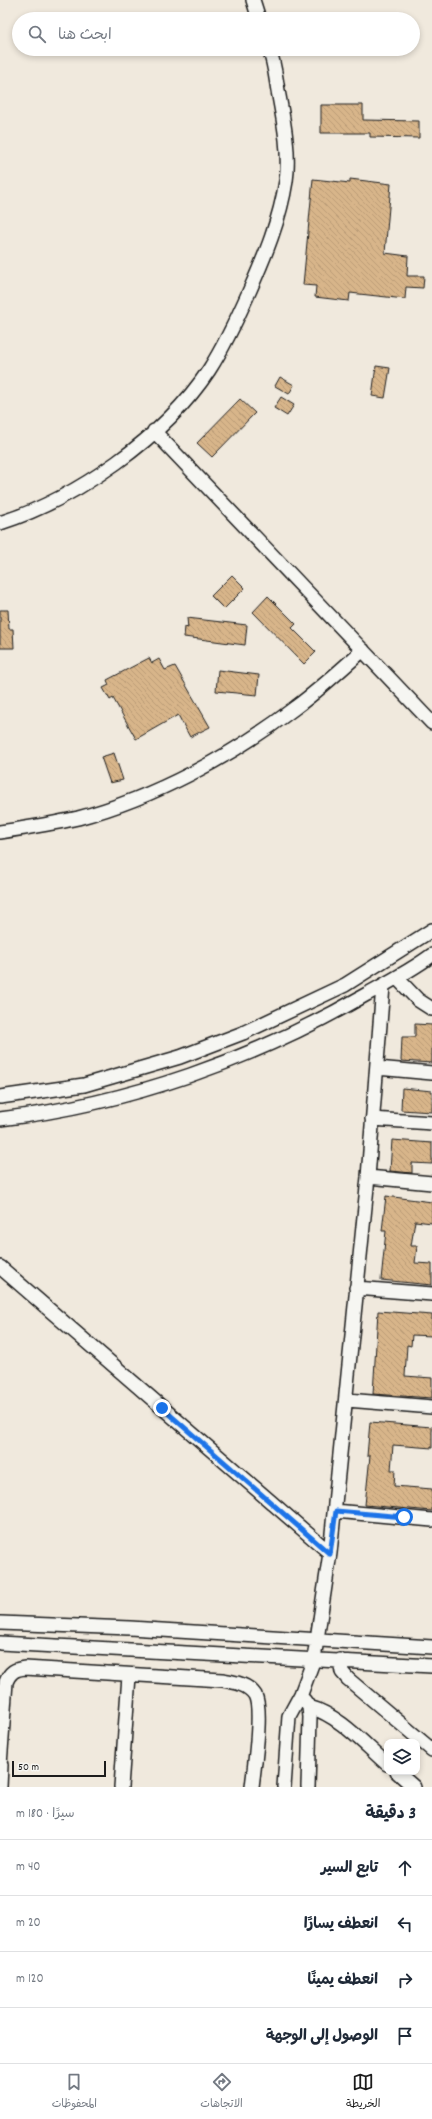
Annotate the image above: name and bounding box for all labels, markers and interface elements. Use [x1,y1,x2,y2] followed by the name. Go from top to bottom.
[12,12,420,56] search box
[26,23,48,45] icon: search
[58,25,112,47] text: ابحث هنا
[153,1399,171,1417] route end
[395,1508,413,1526] route start
[384,1739,420,1775] map controls
[384,1739,420,1775] button: layers
[12,1759,106,1778] scale bar
[18,1760,39,1776] text: 50 m
[365,1803,416,1827] text: 3 دقيقة
[16,1805,75,1824] text: سيرًا · 180 m
[394,1857,416,1879] icon: ahead
[16,1858,40,1877] text: 40 m
[321,1858,378,1880] text: تابع السير
[394,1913,416,1935] icon: left
[16,1914,41,1933] text: 20 m
[304,1914,378,1936] text: انعطف يسارًا
[394,1969,416,1991] icon: right
[16,1970,44,1989] text: 120 m
[308,1970,378,1992] text: انعطف يمينًا
[394,2025,416,2047] icon: arrive
[266,2026,378,2048] text: الوصول إلى الوجهة
[52,2071,97,2113] tab: المحفوظات
[200,2071,243,2113] tab: الاتجاهات
[346,2071,380,2113] tab: الخريطة

